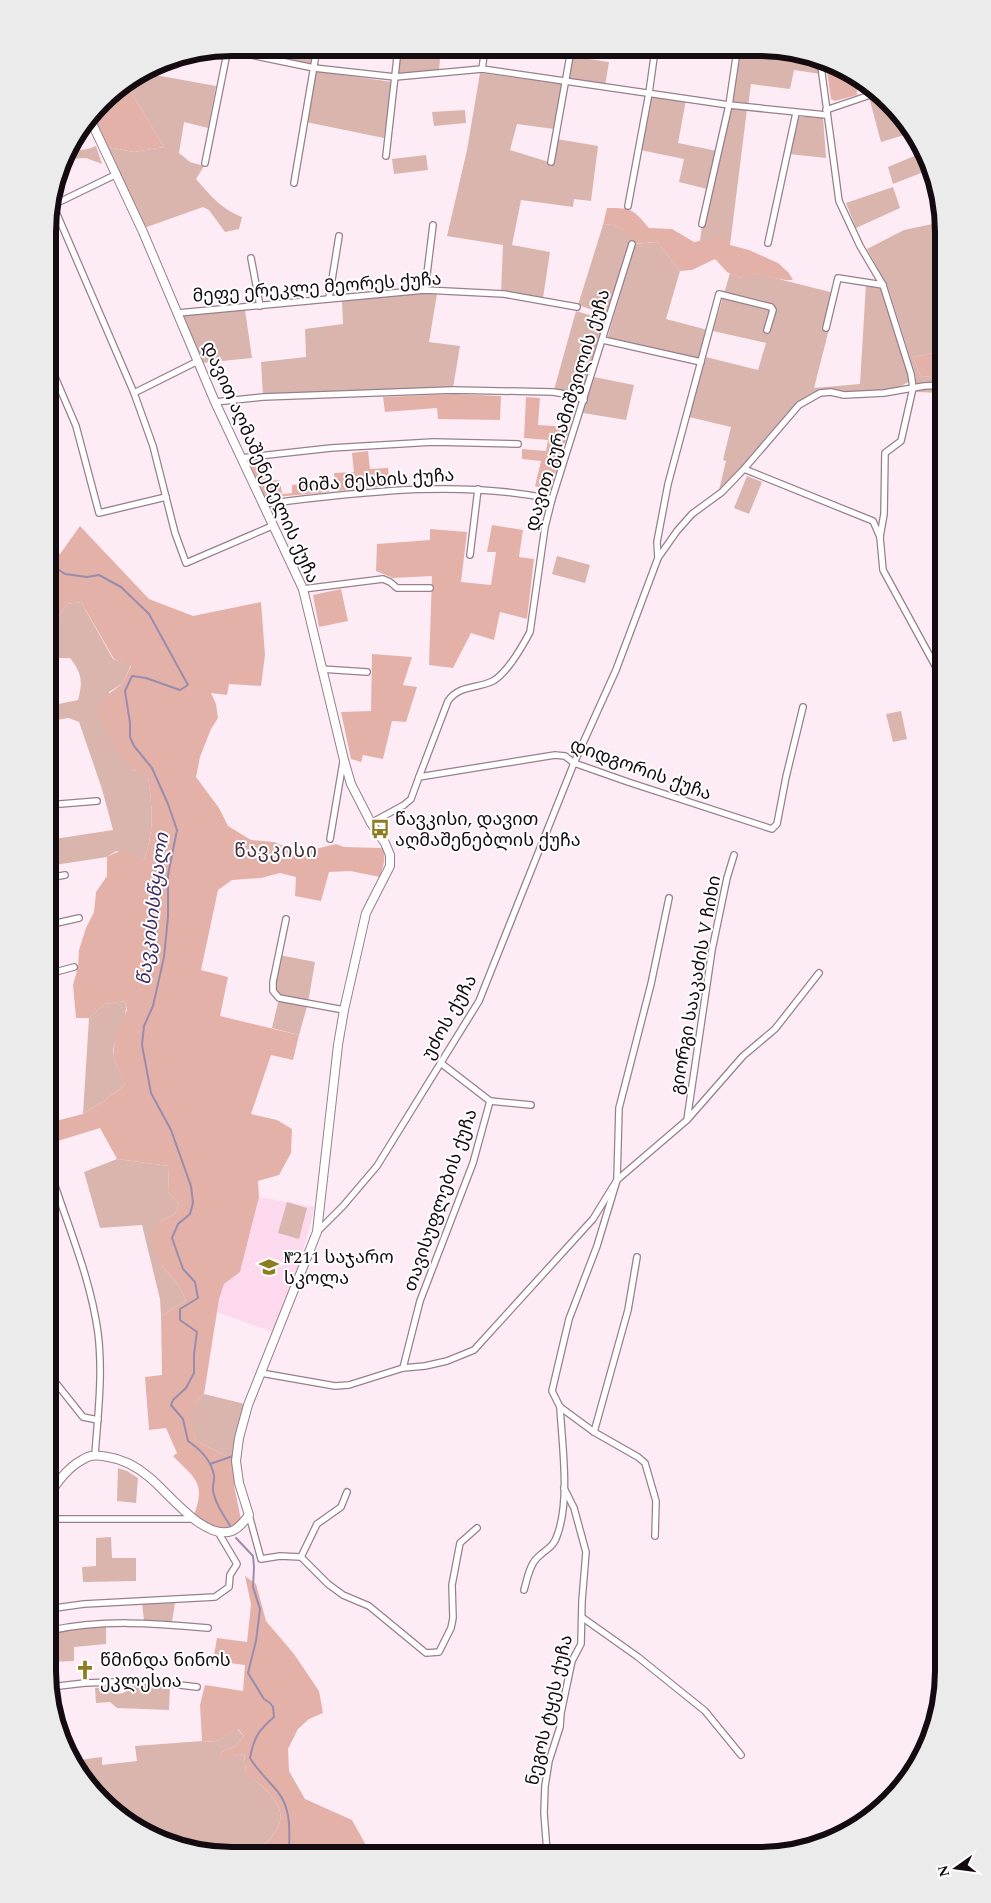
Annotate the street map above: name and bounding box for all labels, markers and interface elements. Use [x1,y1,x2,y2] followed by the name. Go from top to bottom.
[192,265,442,310] street label: მეფე ერეკლე მეორეს ქუჩა
[518,286,617,535] street label: დავით გურამიშვილის ქუჩა
[195,337,326,588] street label: დავით აღმაშენებელის ქუჩა
[297,462,455,499] street label: მიშა მესხის ქუჩა
[566,731,715,808] street label: დიდგორის ქუჩა
[395,806,581,854] place label: წავკისი, დავით აღმაშენებლის ქუჩა
[369,818,391,840] bus stop icon: წავკისი, დავით აღმაშენებლის ქუჩა
[130,830,177,987] water label: წავკისისწყალი
[234,837,318,866] district label: წავკისი
[663,873,728,1097] street label: გიორგი სააკაძის V ჩიხი
[415,970,484,1065] street label: უძოს ქუჩა
[397,1105,484,1295] street label: თავისუფლების ქუჩა
[284,1244,394,1292] place label: №211 საჯარო სკოლა
[258,1256,280,1278] school or university icon: №211 საჯარო სკოლა
[519,1632,580,1788] street label: ნეგოს ტყეს ქუჩა
[100,1647,231,1695] place label: წმინდა ნინოს ეკლესია
[74,1659,96,1681] church icon: წმინდა ნინოს ეკლესია
[931,1843,981,1893] north arrow
[932,1863,955,1879] text: N

